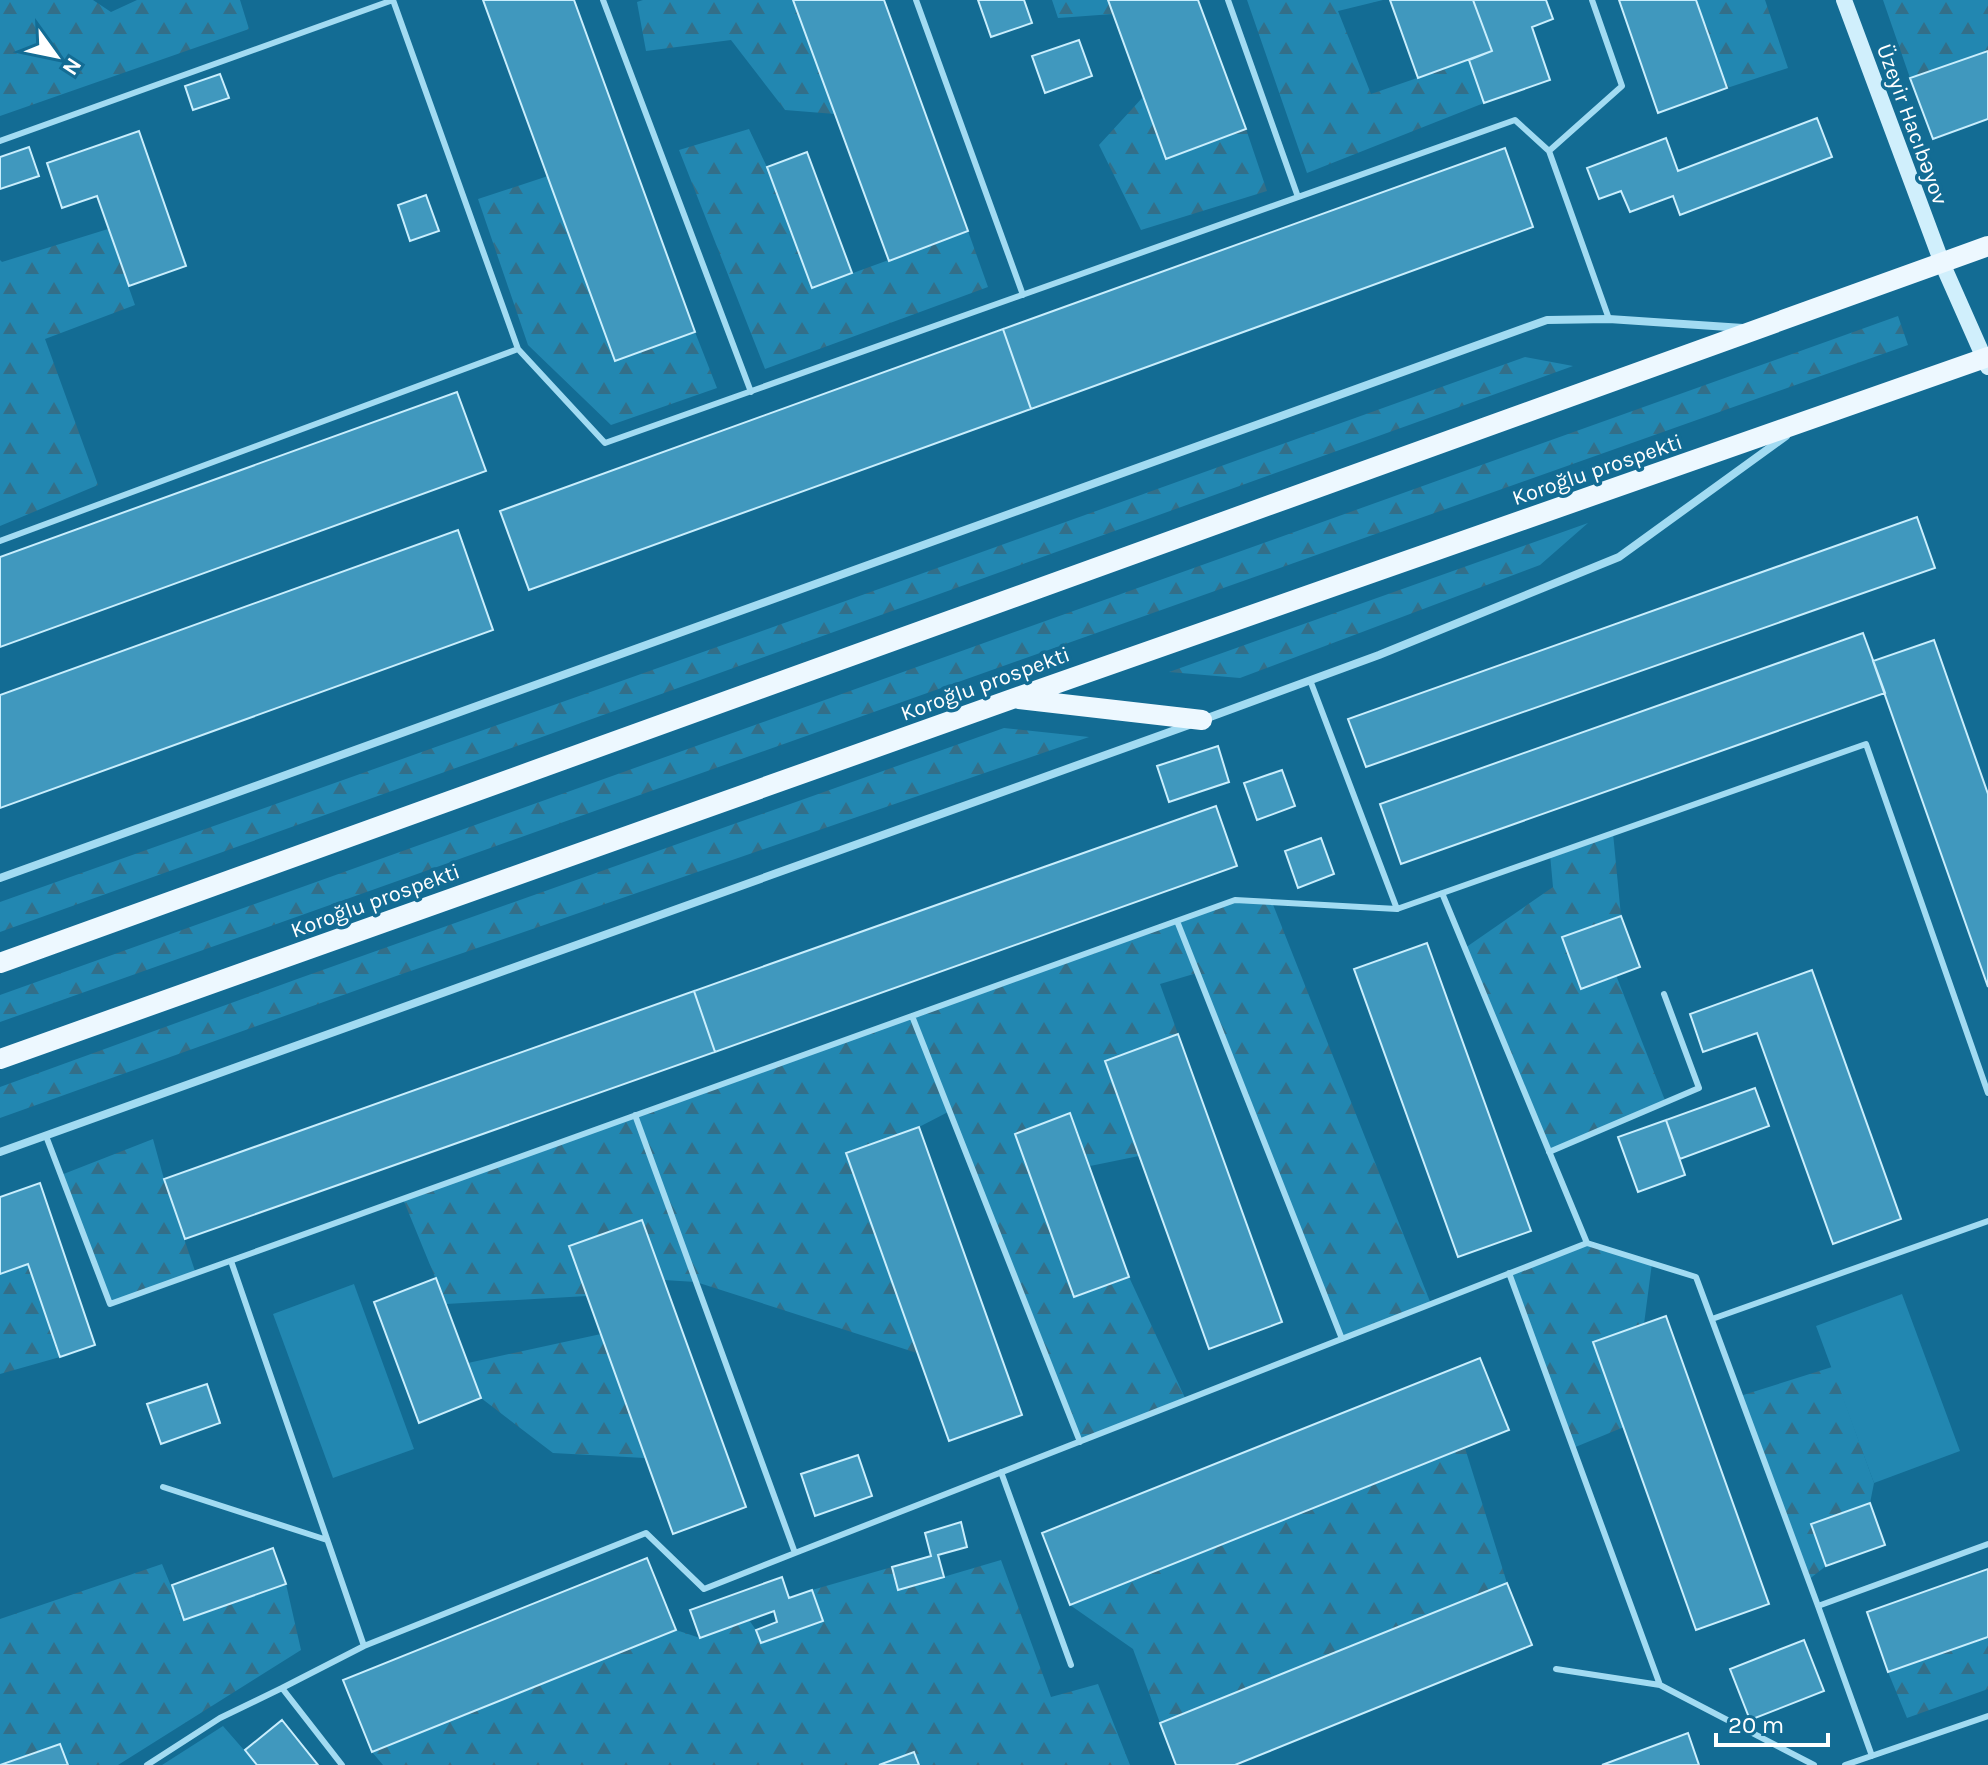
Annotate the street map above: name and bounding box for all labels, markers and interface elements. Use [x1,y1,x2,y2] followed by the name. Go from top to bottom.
[16,16,96,96] north arrow
[1871,40,1953,208] street label: Üzeyir Hacıbəyov
[57,53,87,80] text: N
[1509,429,1686,511] street label: Koroğlu prospekti
[897,641,1074,727] street label: Koroğlu prospekti
[287,858,464,944] street label: Koroğlu prospekti
[1716,1697,1828,1747] scale bar
[1728,1711,1784,1739] text: 20 m

